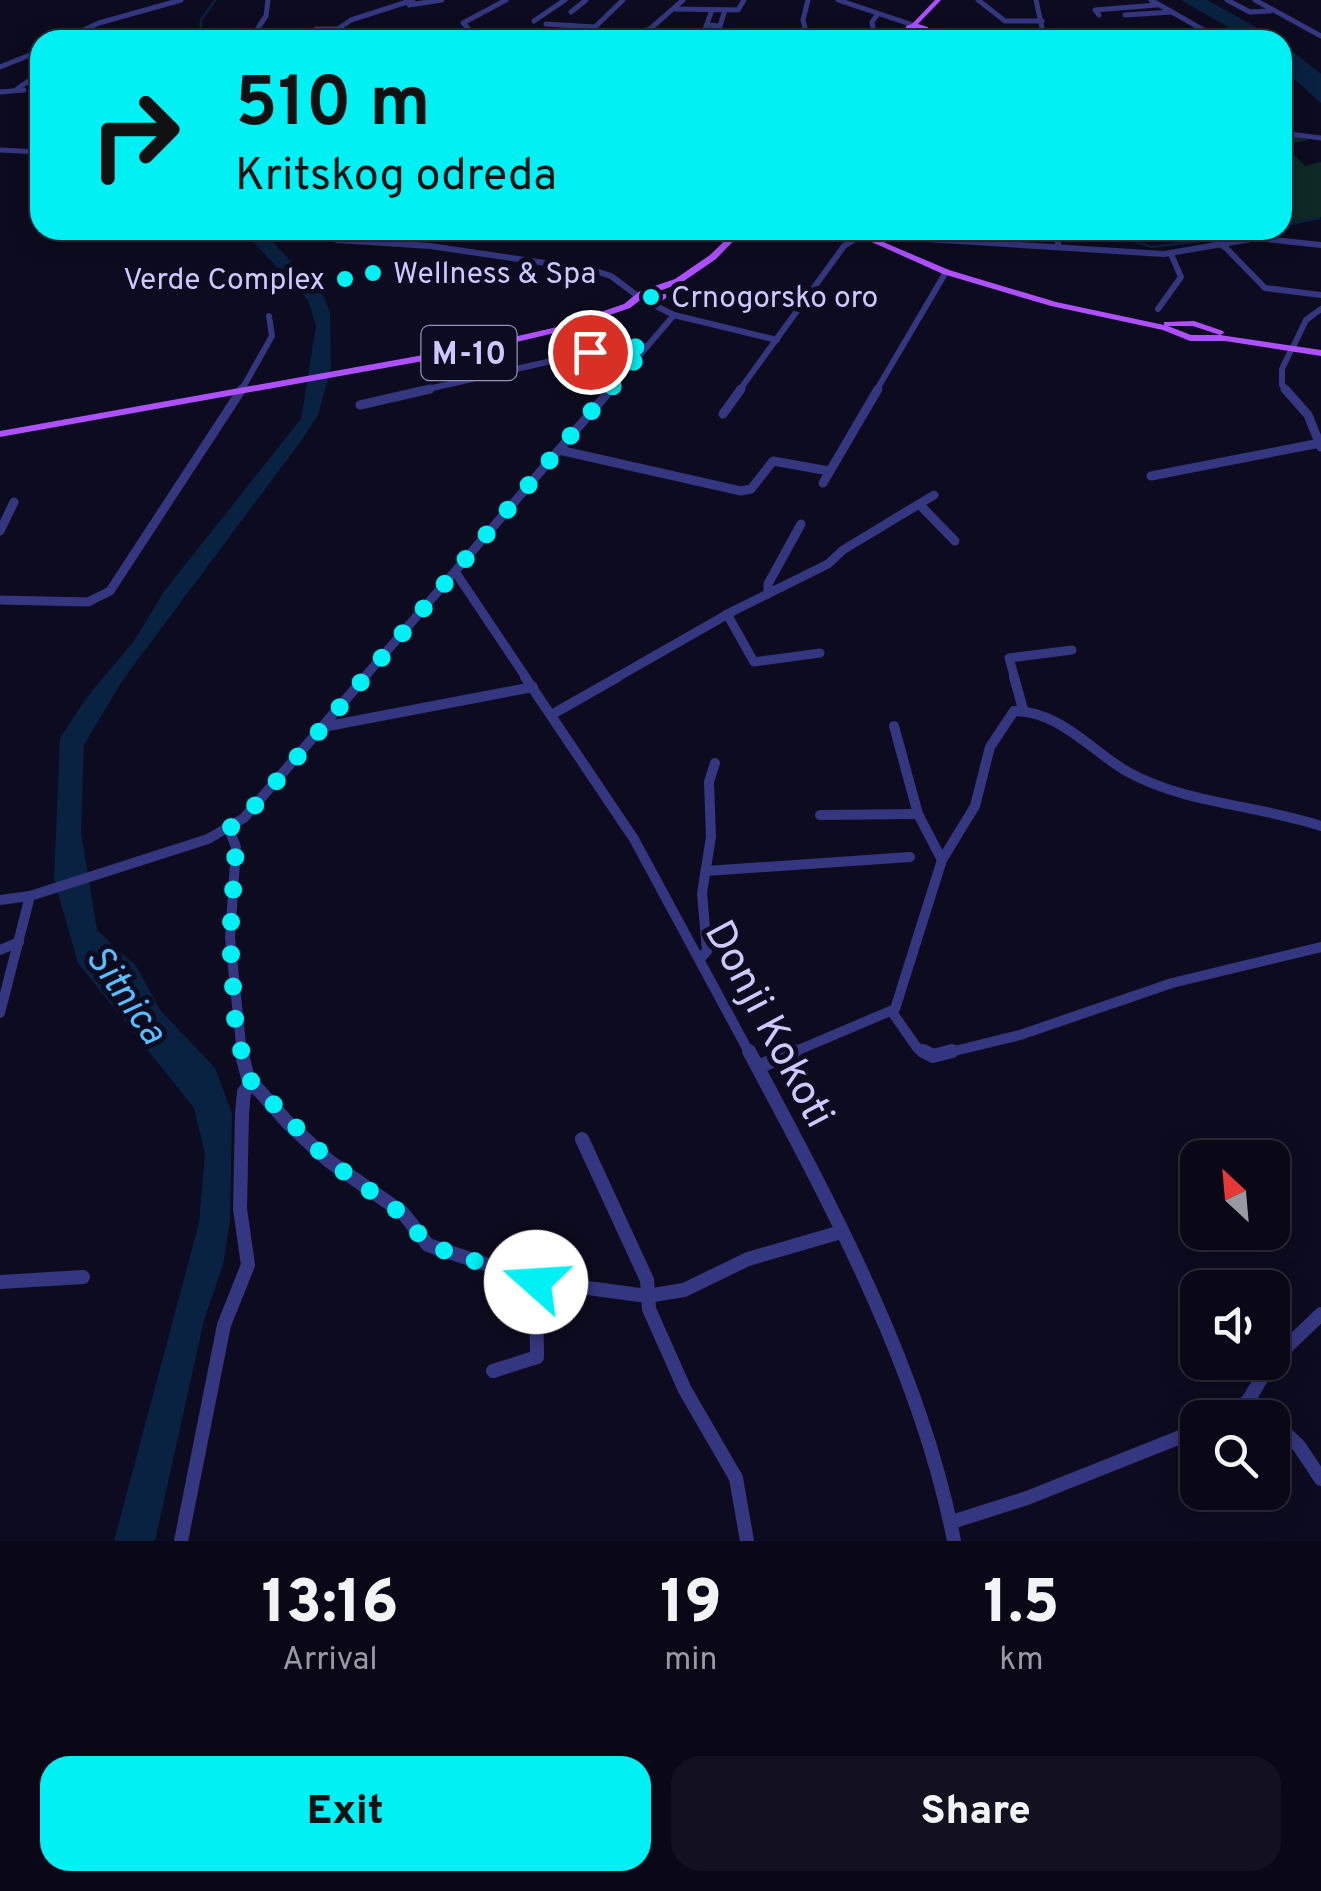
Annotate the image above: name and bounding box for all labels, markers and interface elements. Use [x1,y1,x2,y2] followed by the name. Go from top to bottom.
[235,62,431,151] text: 510 m
[70,70,200,200] icon: right
[235,149,557,206] text: Kritskog odreda
[393,257,596,294] place label: Wellness & Spa
[362,262,384,284] marker: Wellness & Spa
[123,263,325,300] place label: Verde Complex
[334,268,356,290] marker: Verde Complex
[671,281,878,318] place label: Crnogorsko oro
[640,286,662,308] marker: Crnogorsko oro
[548,310,633,395] pin
[563,325,618,380] icon: arrive
[422,326,516,380] road number: M-10
[690,912,844,1138] street label: Donji Kokoti
[72,937,176,1056] water label: Sitnica
[1180,1140,1290,1250] north arrow
[1180,1140,1290,1510] map controls
[484,1230,588,1334] position arrow
[1180,1270,1290,1380] button: sound
[1180,1400,1290,1510] button: search
[261,1568,399,1644] text: 13:16
[660,1568,722,1644] text: 19
[983,1568,1060,1644] text: 1.5
[282,1641,378,1681] text: Arrival
[664,1641,717,1681] text: min
[999,1641,1044,1681] text: km
[40,1756,651,1871] button: Exit
[671,1756,1281,1871] button: Share

